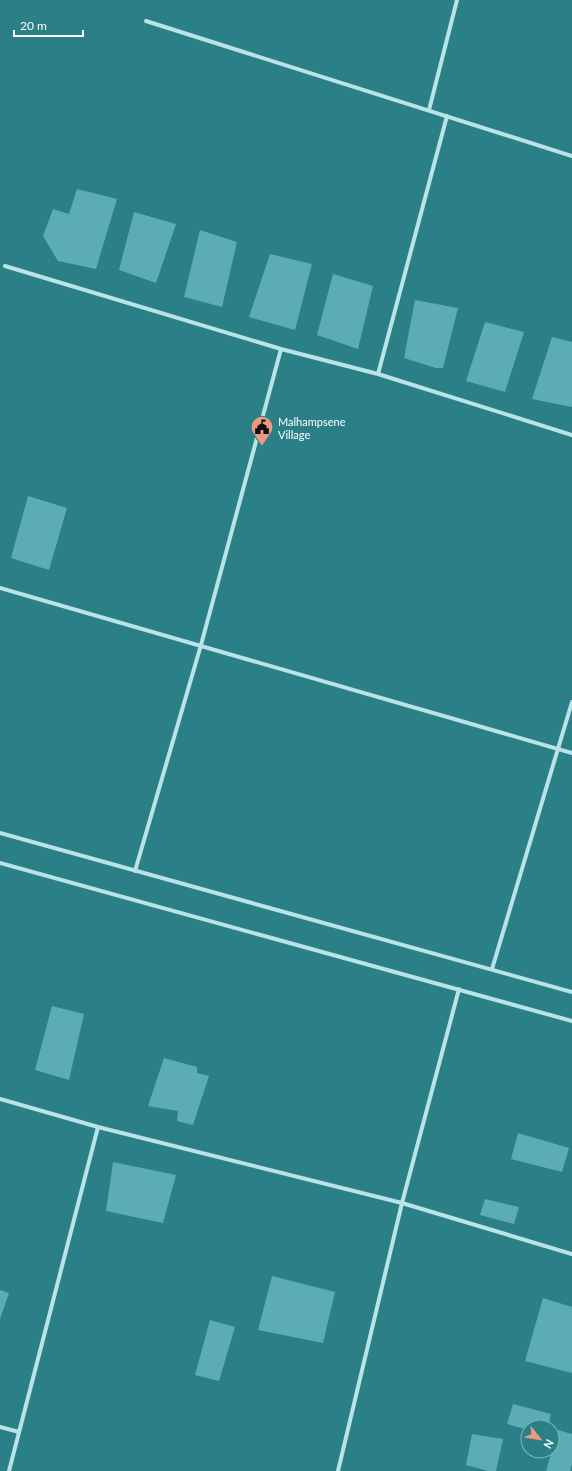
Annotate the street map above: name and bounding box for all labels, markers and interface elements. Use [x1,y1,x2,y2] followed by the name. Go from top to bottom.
[14,12,83,38] scale bar
[20,18,47,33] text: 20 m
[249,414,275,447] public building icon: Malhampsene Village
[278,415,346,441] place label: Malhampsene Village
[520,1419,560,1459] north arrow
[541,1437,557,1451] text: N

